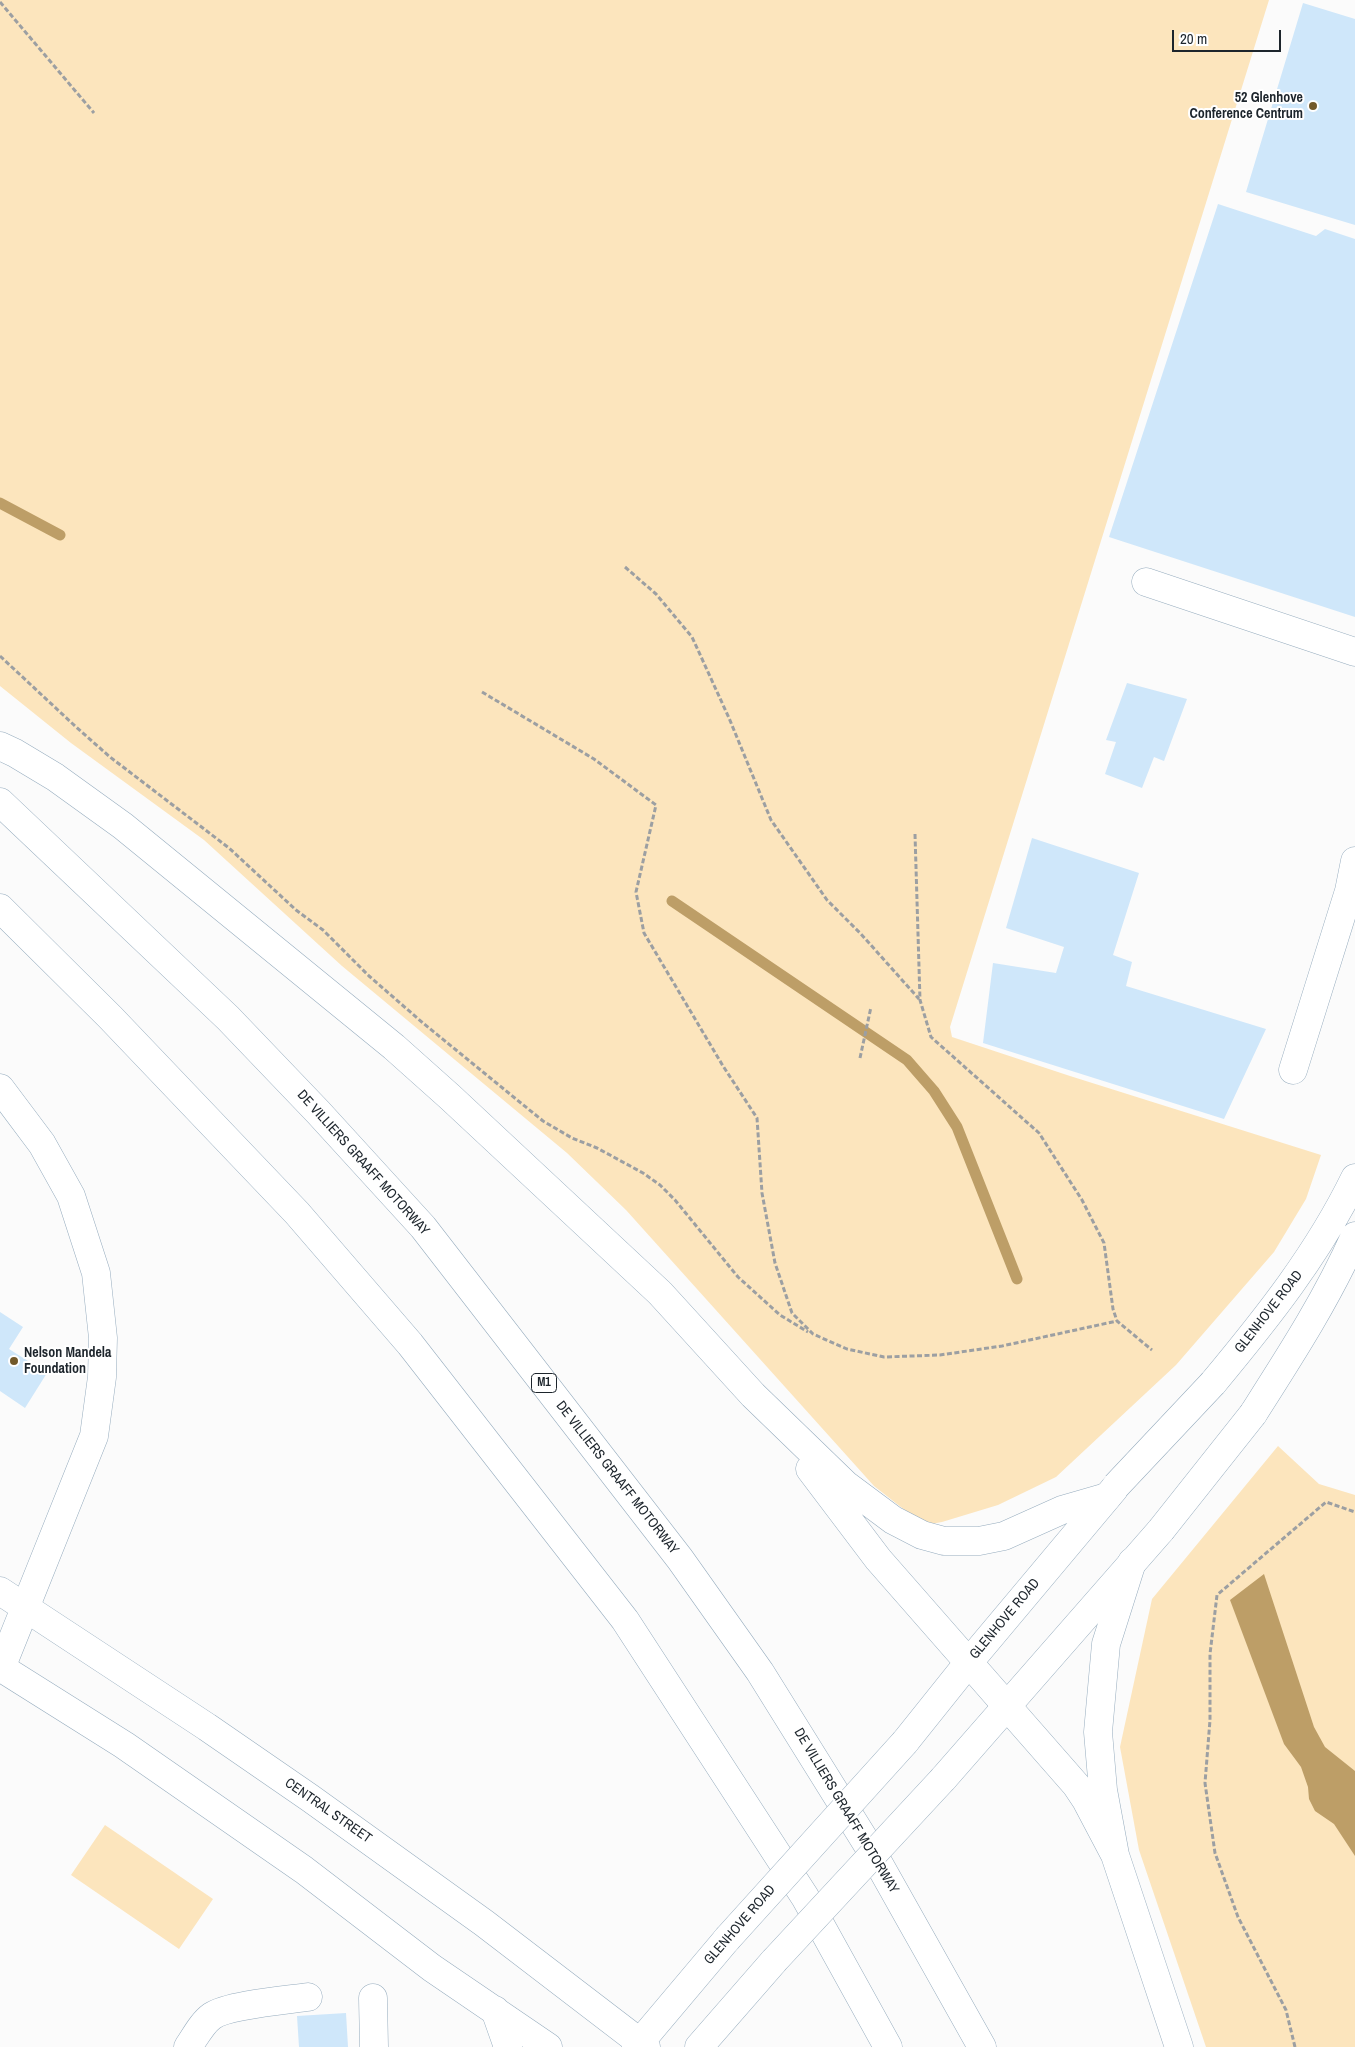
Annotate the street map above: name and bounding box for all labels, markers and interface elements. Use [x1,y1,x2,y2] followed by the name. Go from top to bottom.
[1175,20,1284,52] scale bar
[1180,28,1207,49] text: 20 m
[1189,90,1303,122] place label: 52 Glenhove Conference Centrum
[1307,100,1319,112] marker: 52 Glenhove Conference Centrum
[293,1087,433,1239] street label: DE VILLIERS GRAAFF MOTORWAY
[1232,1267,1306,1357] street label: GLENHOVE ROAD
[24,1345,111,1378] place label: Nelson Mandela Foundation
[8,1355,20,1367] marker: Nelson Mandela Foundation
[532,1374,556,1392] road number: M1
[552,1398,682,1558] street label: DE VILLIERS GRAAFF MOTORWAY
[966,1575,1044,1663] street label: GLENHOVE ROAD
[790,1725,902,1897] street label: DE VILLIERS GRAAFF MOTORWAY
[281,1775,375,1847] street label: CENTRAL STREET
[701,1882,779,1968] street label: GLENHOVE ROAD

